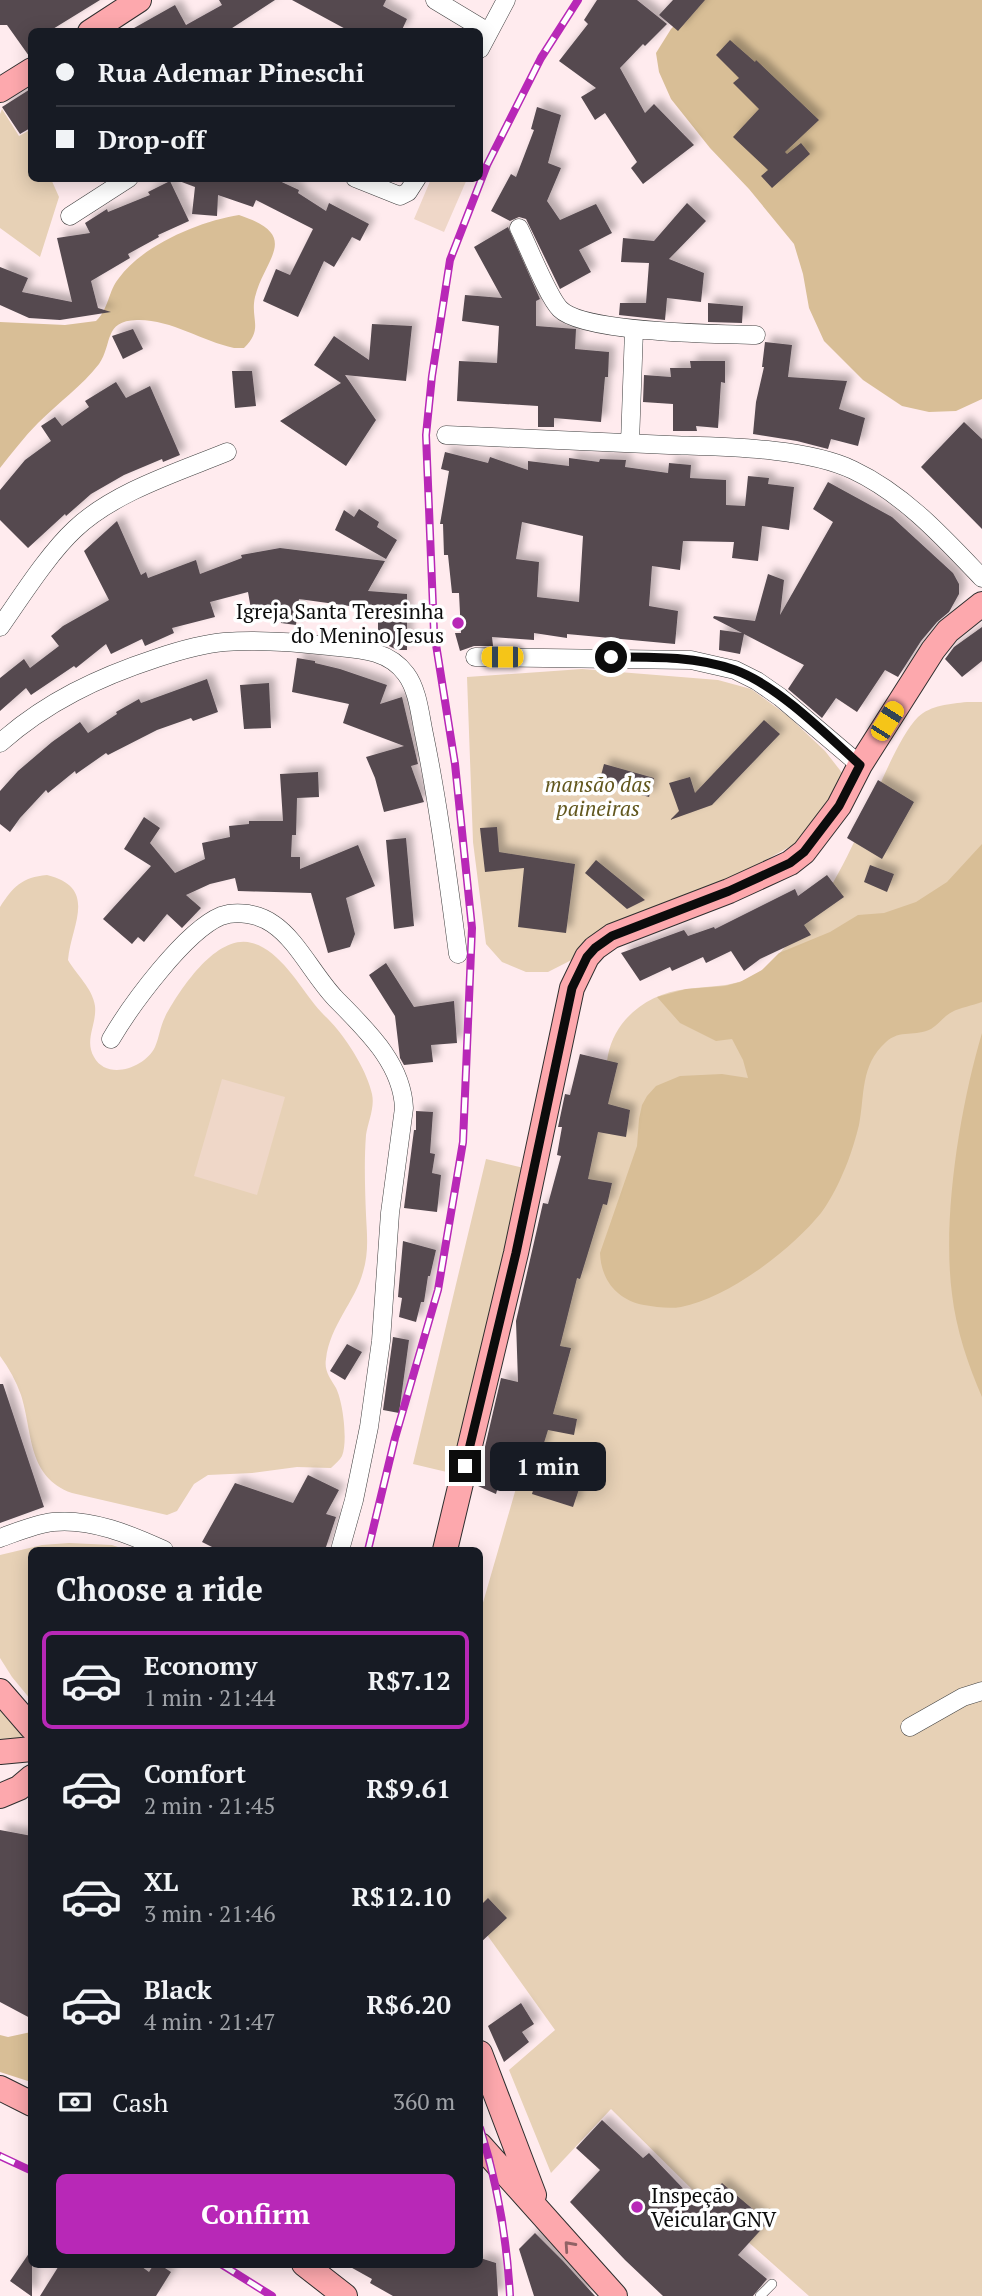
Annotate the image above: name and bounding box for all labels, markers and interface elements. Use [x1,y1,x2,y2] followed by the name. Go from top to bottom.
[98,55,364,89] text: Rua Ademar Pineschi
[98,122,205,156] text: Drop-off
[236,597,444,649] place label: Igreja Santa Teresinha do Menino Jesus
[450,615,466,631] marker: Igreja Santa Teresinha do Menino Jesus
[595,641,627,673] route start
[482,647,524,668] car
[867,698,908,744] car
[545,770,652,822] park label: mansão das paineiras
[490,1442,605,1490] callout: 1 min
[449,1450,481,1482] route end
[517,1451,579,1482] text: 1 min
[56,1568,263,1610] text: Choose a ride
[144,1648,257,1682] text: Economy
[60,1649,123,1712] icon: car
[368,1663,451,1697] text: R$7.12
[144,1682,276,1713] text: 1 min · 21:44
[144,1756,246,1790] text: Comfort
[60,1757,123,1820] icon: car
[366,1771,451,1805] text: R$9.61
[144,1790,276,1821] text: 2 min · 21:45
[144,1864,178,1898] text: XL
[60,1865,123,1928] icon: car
[352,1879,451,1913] text: R$12.10
[144,1898,276,1929] text: 3 min · 21:46
[144,1972,212,2006] text: Black
[60,1973,123,2036] icon: car
[366,1987,451,2021] text: R$6.20
[144,2006,276,2037] text: 4 min · 21:47
[56,2083,94,2121] icon: cash
[112,2085,168,2119] text: Cash
[393,2086,455,2117] text: 360 m
[56,2174,455,2254] button: Confirm
[651,2181,777,2233] place label: Inspeção Veicular GNV
[629,2199,645,2215] marker: Inspeção Veicular GNV
[565,2241,578,2254] one-way arrow

